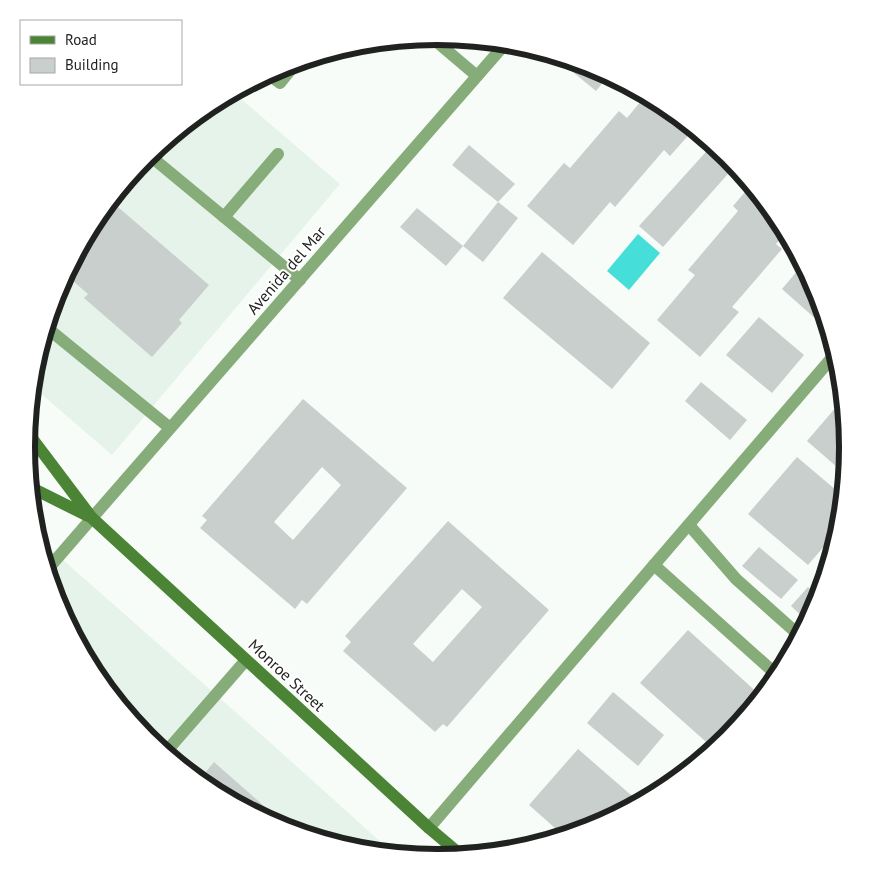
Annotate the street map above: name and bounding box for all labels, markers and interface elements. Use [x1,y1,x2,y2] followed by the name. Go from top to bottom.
[20,20,182,85] legend
[65,30,97,49] text: Road
[65,55,119,74] text: Building
[242,222,330,318] street label: Avenida del Mar
[245,635,330,716] street label: Monroe Street

